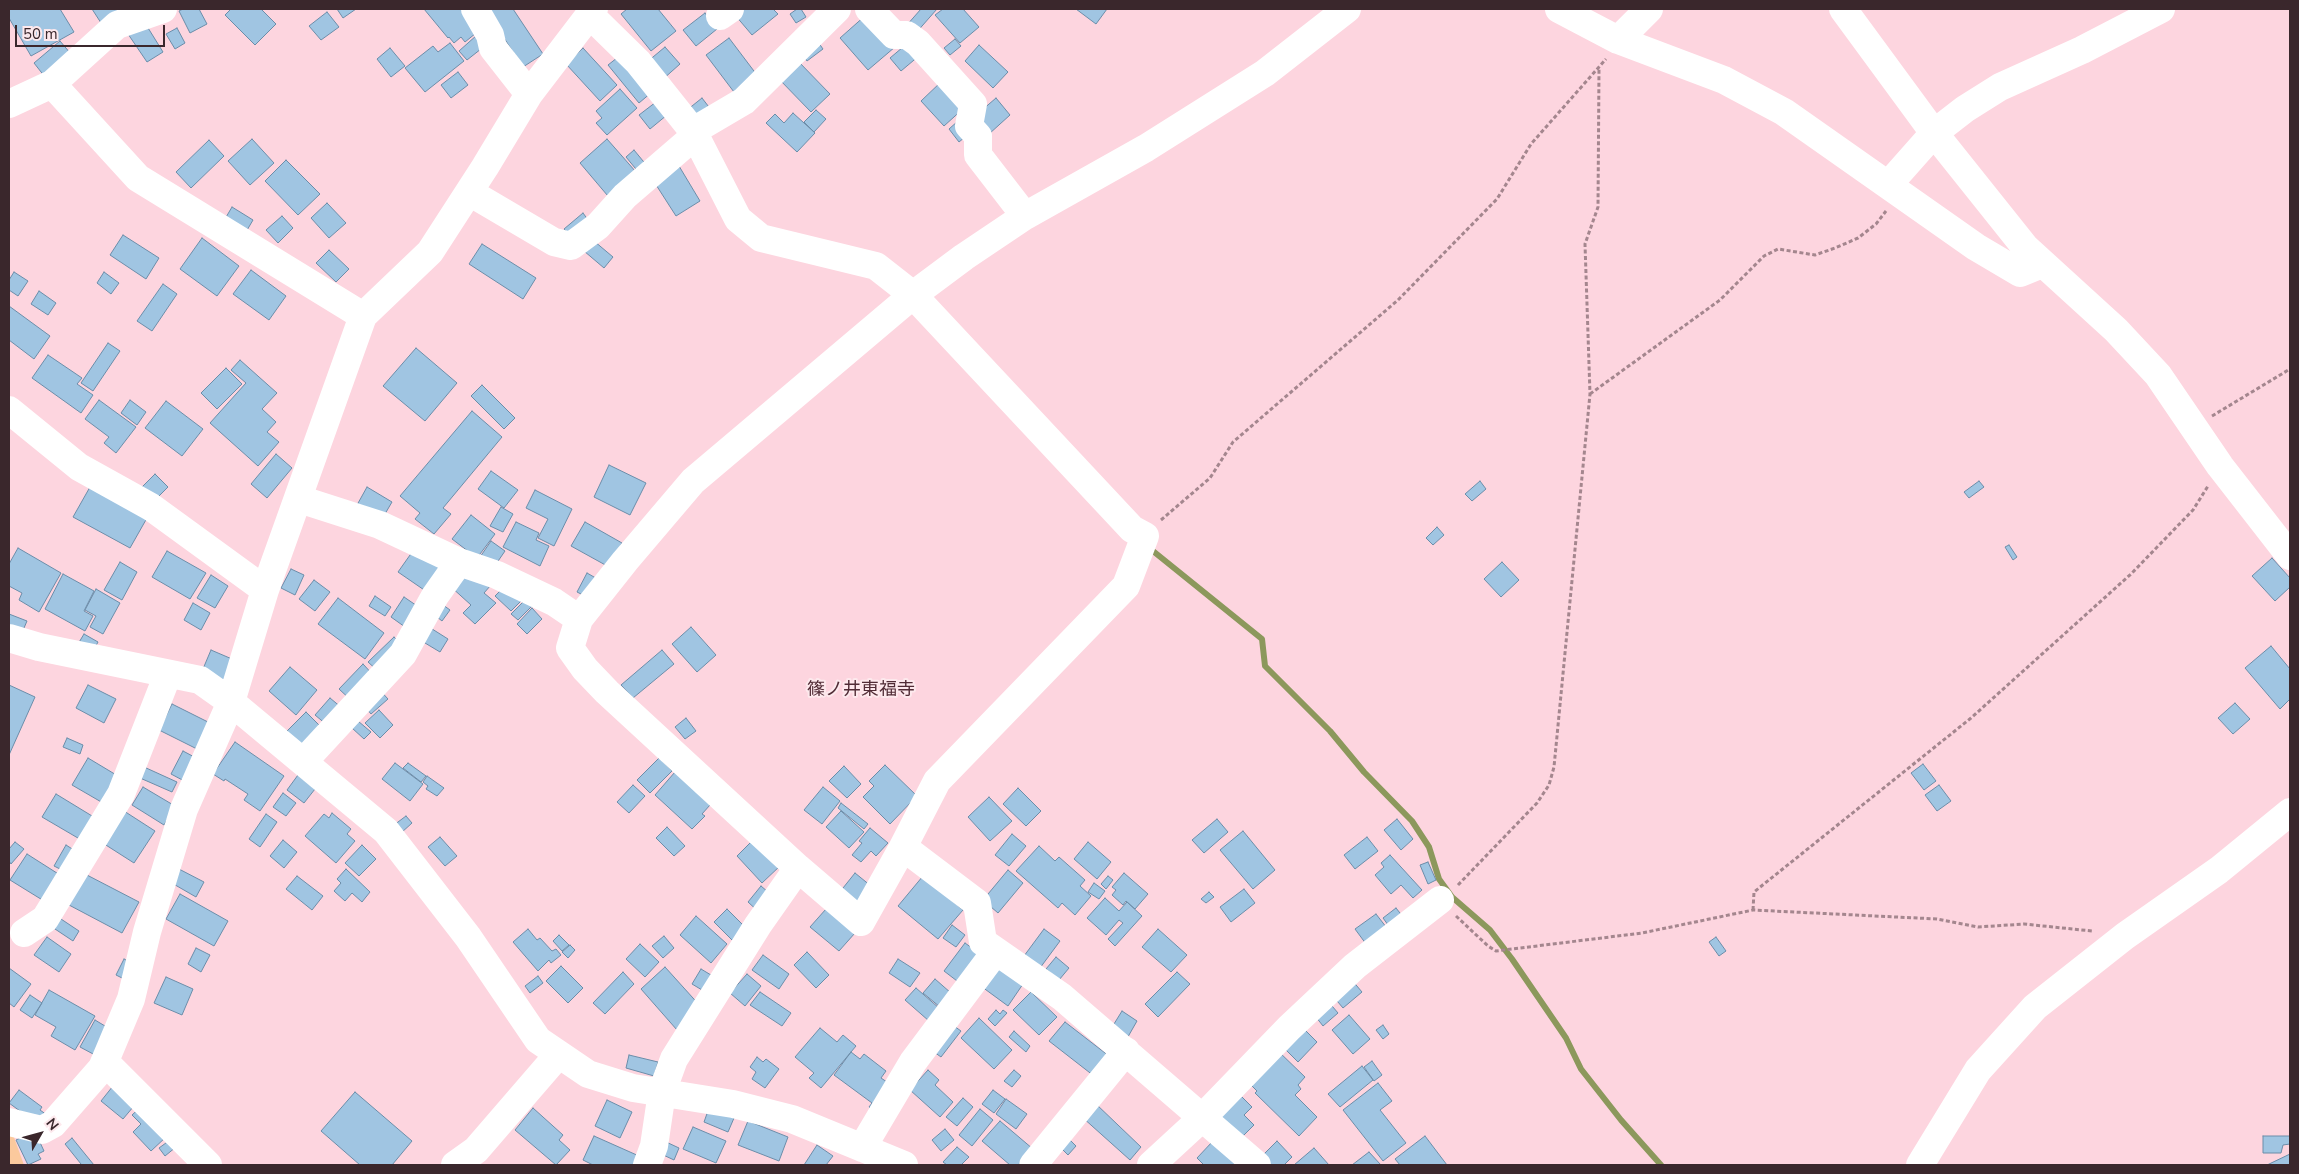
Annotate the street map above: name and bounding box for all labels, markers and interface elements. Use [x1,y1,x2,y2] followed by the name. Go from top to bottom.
[18,15,168,47] scale bar
[23,24,58,44] text: 50 m
[807,680,915,702] district label: 篠ノ井東福寺
[15,1109,65,1159] north arrow
[41,1114,63,1134] text: N

